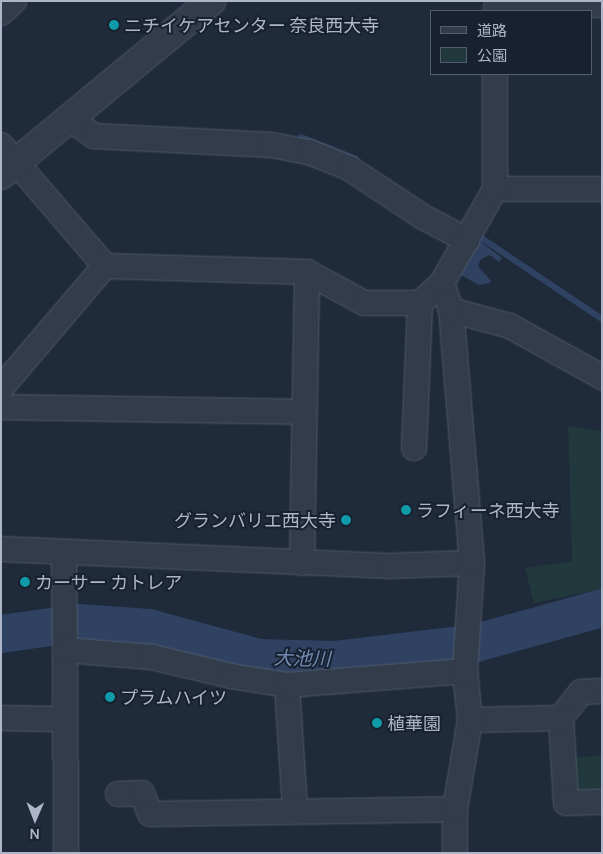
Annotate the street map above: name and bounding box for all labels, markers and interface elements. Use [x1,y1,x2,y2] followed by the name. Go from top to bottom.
[430,10,593,75] legend
[124,14,380,36] place label: ニチイケアセンター 奈良西大寺
[108,19,120,31] marker: ニチイケアセンター 奈良西大寺
[477,20,507,41] text: 道路
[477,45,507,66] text: 公園
[416,499,560,521] place label: ラフィーネ西大寺
[400,504,412,516] marker: ラフィーネ西大寺
[174,509,336,531] place label: グランバリエ西大寺
[340,514,352,526] marker: グランバリエ西大寺
[35,571,183,593] place label: カーサー カトレア
[19,576,31,588] marker: カーサー カトレア
[273,647,331,671] water label: 大池川
[120,686,228,708] place label: プラムハイツ
[104,691,116,703] marker: プラムハイツ
[387,712,441,734] place label: 植華園
[371,717,383,729] marker: 植華園
[10,794,60,844] north arrow
[30,825,40,844] text: N

